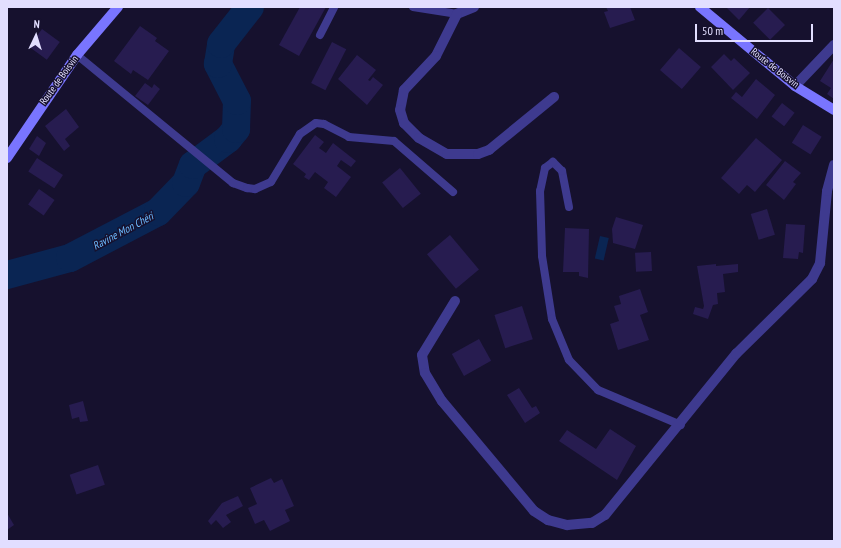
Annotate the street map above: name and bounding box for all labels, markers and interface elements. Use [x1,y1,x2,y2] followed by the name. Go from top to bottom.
[16,16,56,56] north arrow
[697,16,815,42] scale bar
[33,17,40,31] text: N
[702,23,723,38] text: 50 m
[749,46,801,90] street label: Route de Boisvin
[37,53,81,107] street label: Route de Boisvin
[90,209,156,253] water label: Ravine Mon Chéri

